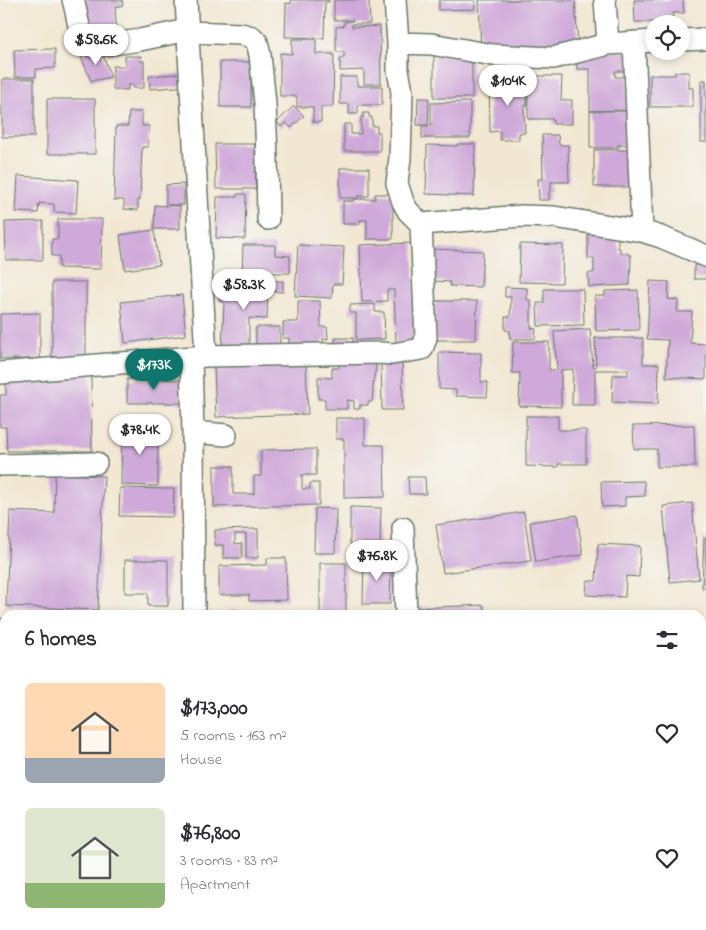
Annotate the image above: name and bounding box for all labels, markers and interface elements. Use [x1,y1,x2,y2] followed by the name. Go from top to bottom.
[645,15,690,60] map controls
[645,15,690,60] button: locate
[55,23,137,66] pin: $58.6K
[75,28,117,52] text: $58.6K
[473,64,543,107] pin: $104K
[490,69,526,93] text: $104K
[203,268,285,311] pin: $58.3K
[223,273,265,297] text: $58.3K
[119,348,189,391] pin: $173K
[136,353,172,377] text: $173K
[99,414,181,456] pin: $78.4K
[120,418,160,442] text: $78.4K
[336,540,418,582] pin: $76.8K
[357,544,397,568] text: $76.8K
[25,625,97,655] text: 6 homes
[653,626,681,654] icon: filters
[180,694,248,724] text: $173,000
[65,703,125,763] icon: home
[653,719,681,747] icon: heart
[180,724,287,748] text: 5 rooms · 163 m²
[180,748,222,772] text: House
[180,819,240,849] text: $76,800
[65,828,125,888] icon: home
[653,844,681,872] icon: heart
[180,849,278,873] text: 3 rooms · 83 m²
[180,873,250,897] text: Apartment

